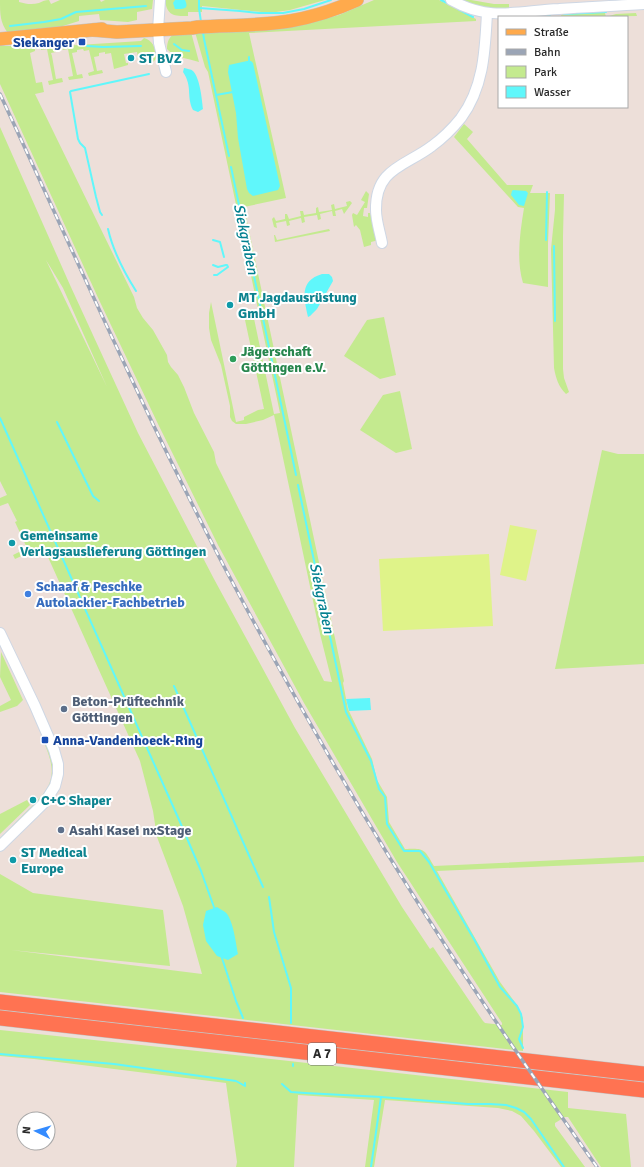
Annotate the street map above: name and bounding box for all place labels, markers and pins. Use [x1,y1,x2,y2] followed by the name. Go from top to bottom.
[13,34,74,51] place label: Siekanger
[77,37,87,47] marker: Siekanger
[139,50,182,67] place label: ST BVZ
[126,53,136,63] marker: ST BVZ
[238,289,357,322] place label: MT Jagdausrüstung GmbH
[225,300,235,310] marker: MT Jagdausrüstung GmbH
[241,343,326,376] place label: Jägerschaft Göttingen e.V.
[228,354,238,364] marker: Jägerschaft Göttingen e.V.
[20,527,207,560] place label: Gemeinsame Verlagsauslieferung Göttingen
[7,538,17,548] marker: Gemeinsame Verlagsauslieferung Göttingen
[36,578,185,611] place label: Schaaf & Peschke Autolackier-Fachbetrieb
[23,589,33,599] marker: Schaaf & Peschke Autolackier-Fachbetrieb
[72,693,185,726] place label: Beton-Prüftechnik Göttingen
[59,704,69,714] marker: Beton-Prüftechnik Göttingen
[53,732,203,749] place label: Anna-Vandenhoeck-Ring
[40,735,50,745] marker: Anna-Vandenhoeck-Ring
[41,792,112,809] place label: C+C Shaper
[28,795,38,805] marker: C+C Shaper
[69,822,192,839] place label: Asahi Kasei nxStage
[56,825,66,835] marker: Asahi Kasei nxStage
[21,844,88,877] place label: ST Medical Europe
[8,855,18,865] marker: ST Medical Europe

